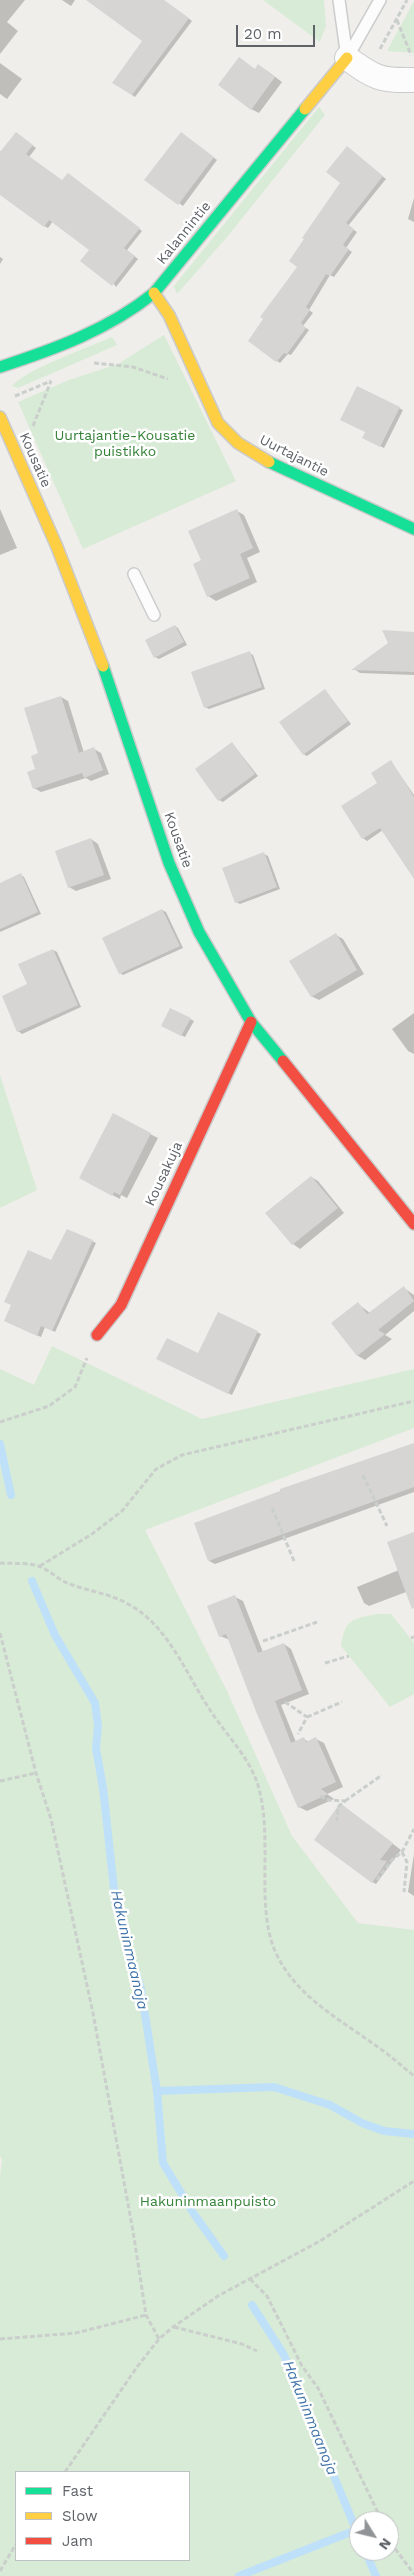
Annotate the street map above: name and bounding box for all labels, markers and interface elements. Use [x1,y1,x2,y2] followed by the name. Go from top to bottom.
[239,15,318,47] scale bar
[244,25,282,43] text: 20 m
[153,198,215,268] street label: Kalannintie
[55,428,195,461] park label: Uurtajantie-Kousatie puistikko
[15,430,55,490] street label: Kousatie
[257,431,331,481] street label: Uurtajantie
[160,810,196,870] street label: Kousatie
[142,1139,186,1209] street label: Kousakuja
[106,1888,152,2012] water label: Hakuninmaanoja
[140,2194,276,2210] park label: Hakuninmaanpuisto
[279,2358,341,2478] water label: Hakuninmaanoja
[15,2471,190,2561] legend
[62,2482,93,2500] text: Fast
[62,2507,98,2525] text: Slow
[349,2511,399,2561] north arrow
[62,2532,93,2550] text: Jam
[376,2535,395,2553] text: N

